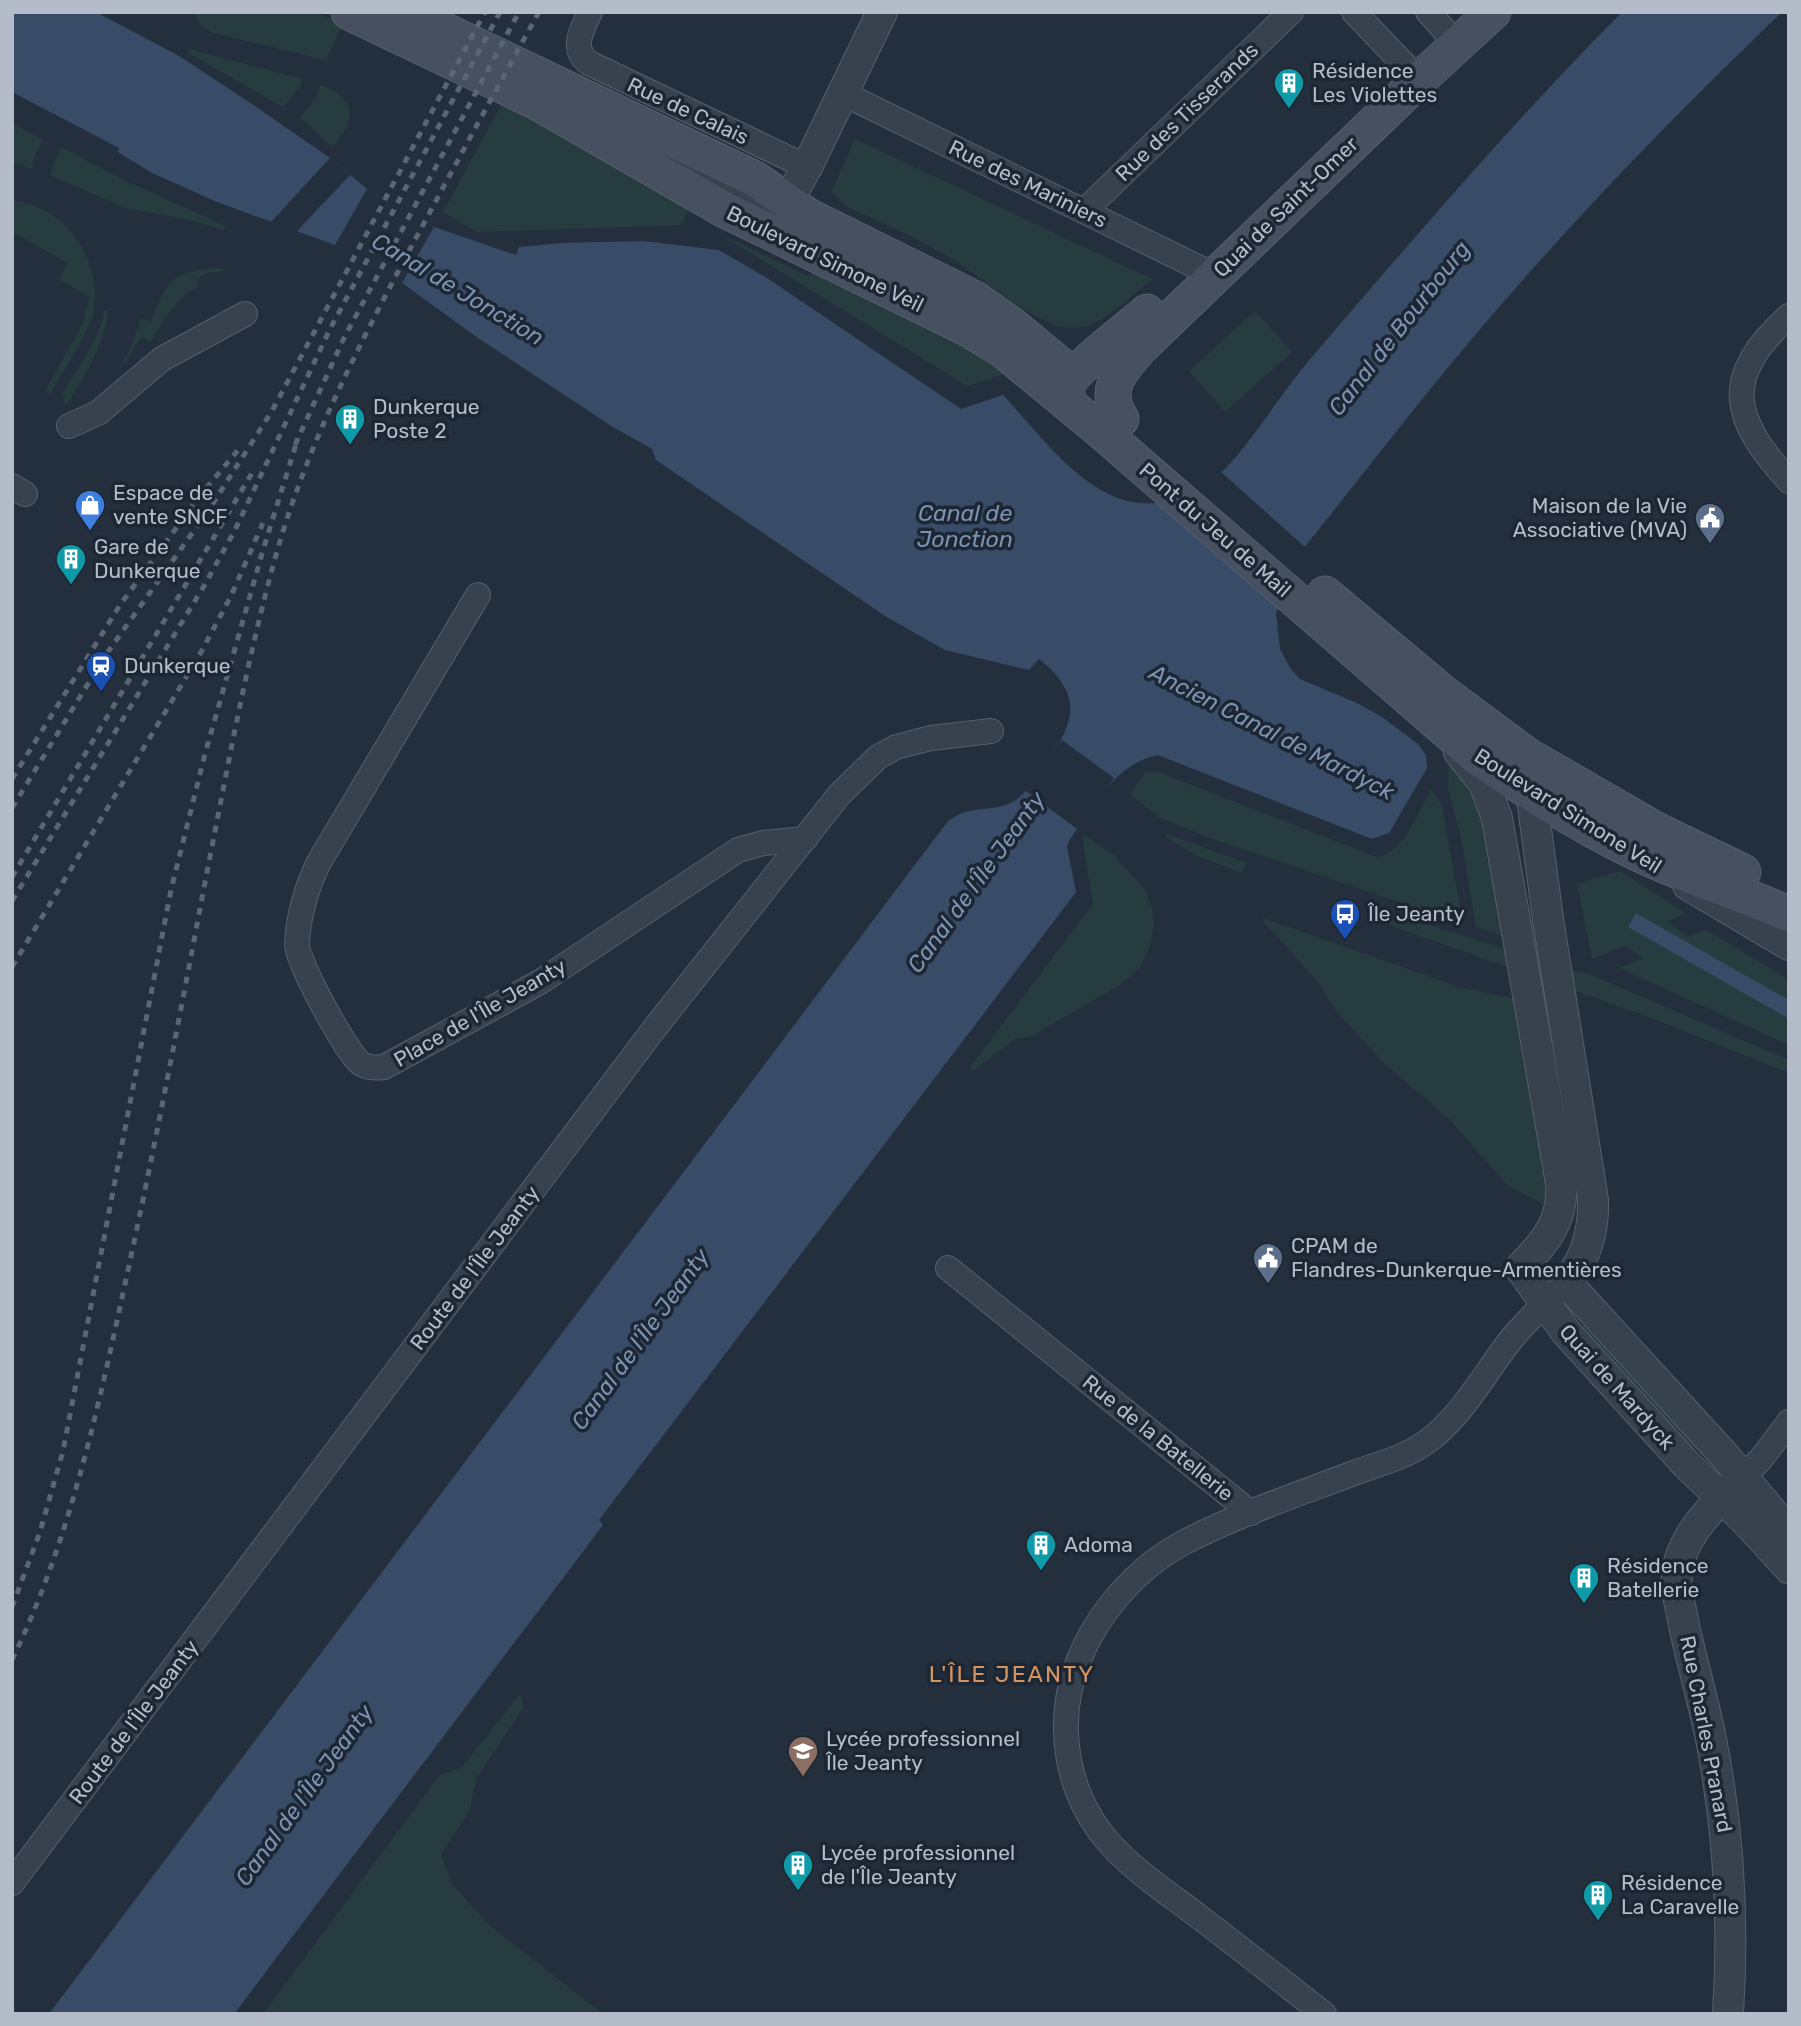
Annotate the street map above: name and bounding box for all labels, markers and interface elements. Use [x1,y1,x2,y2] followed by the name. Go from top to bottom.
[1110,37,1263,186] street label: Rue des Tisserands
[1312,58,1437,107] place label: Résidence Les Violettes
[1272,66,1306,110] building icon: Résidence Les Violettes
[624,72,753,150] street label: Rue de Calais
[1208,131,1363,282] street label: Quai de Saint-Omer
[945,134,1111,233] street label: Rue des Mariniers
[723,200,928,317] street label: Boulevard Simone Veil
[367,227,549,351] water label: Canal de Jonction
[1322,235,1476,421] water label: Canal de Bourbourg
[373,394,480,443] place label: Dunkerque Poste 2
[333,402,367,446] building icon: Dunkerque Poste 2
[1135,457,1296,602] street label: Pont du Jeu de Mail
[113,480,228,529] place label: Espace de vente SNCF
[73,488,107,532] shop icon: Espace de vente SNCF
[1513,493,1687,542] place label: Maison de la Vie Associative (MVA)
[917,499,1013,553] water label: Canal de Jonction
[1693,501,1727,545] public building icon: Maison de la Vie Associative (MVA)
[94,534,201,583] place label: Gare de Dunkerque
[54,542,88,586] building icon: Gare de Dunkerque
[84,649,118,693] station icon: Dunkerque
[124,653,231,678] place label: Dunkerque
[1144,658,1400,807] water label: Ancien Canal de Mardyck
[1470,743,1666,878] street label: Boulevard Simone Veil
[901,785,1052,978] water label: Canal de l'Île Jeanty
[1328,897,1362,941] bus stop icon: Île Jeanty
[1367,901,1465,926] place label: Île Jeanty
[389,953,571,1072] street label: Place de l'Île Jeanty
[405,1180,545,1355] street label: Route de l'Île Jeanty
[1291,1233,1622,1282] place label: CPAM de Flandres-Dunkerque-Armentières
[1251,1241,1285,1285] public building icon: CPAM de Flandres-Dunkerque-Armentières
[565,1242,716,1435] water label: Canal de l'Île Jeanty
[1554,1319,1680,1455] street label: Quai de Mardyck
[1078,1369,1239,1506] street label: Rue de la Batellerie
[1024,1528,1058,1572] building icon: Adoma
[1064,1532,1133,1557] place label: Adoma
[1607,1553,1709,1602] place label: Résidence Batellerie
[1567,1561,1601,1605] building icon: Résidence Batellerie
[1675,1633,1738,1834] street label: Rue Charles Pranard
[64,1634,204,1809] street label: Route de l'Île Jeanty
[929,1660,1095,1688] district label: L'ÎLE JEANTY
[229,1698,380,1891] water label: Canal de l'Île Jeanty
[825,1726,1020,1775] place label: Lycée professionnel Île Jeanty
[786,1734,820,1778] school or university icon: Lycée professionnel Île Jeanty
[821,1840,1015,1889] place label: Lycée professionnel de l'Île Jeanty
[781,1848,815,1892] building icon: Lycée professionnel de l'Île Jeanty
[1621,1870,1739,1919] place label: Résidence La Caravelle
[1581,1878,1615,1922] building icon: Résidence La Caravelle

